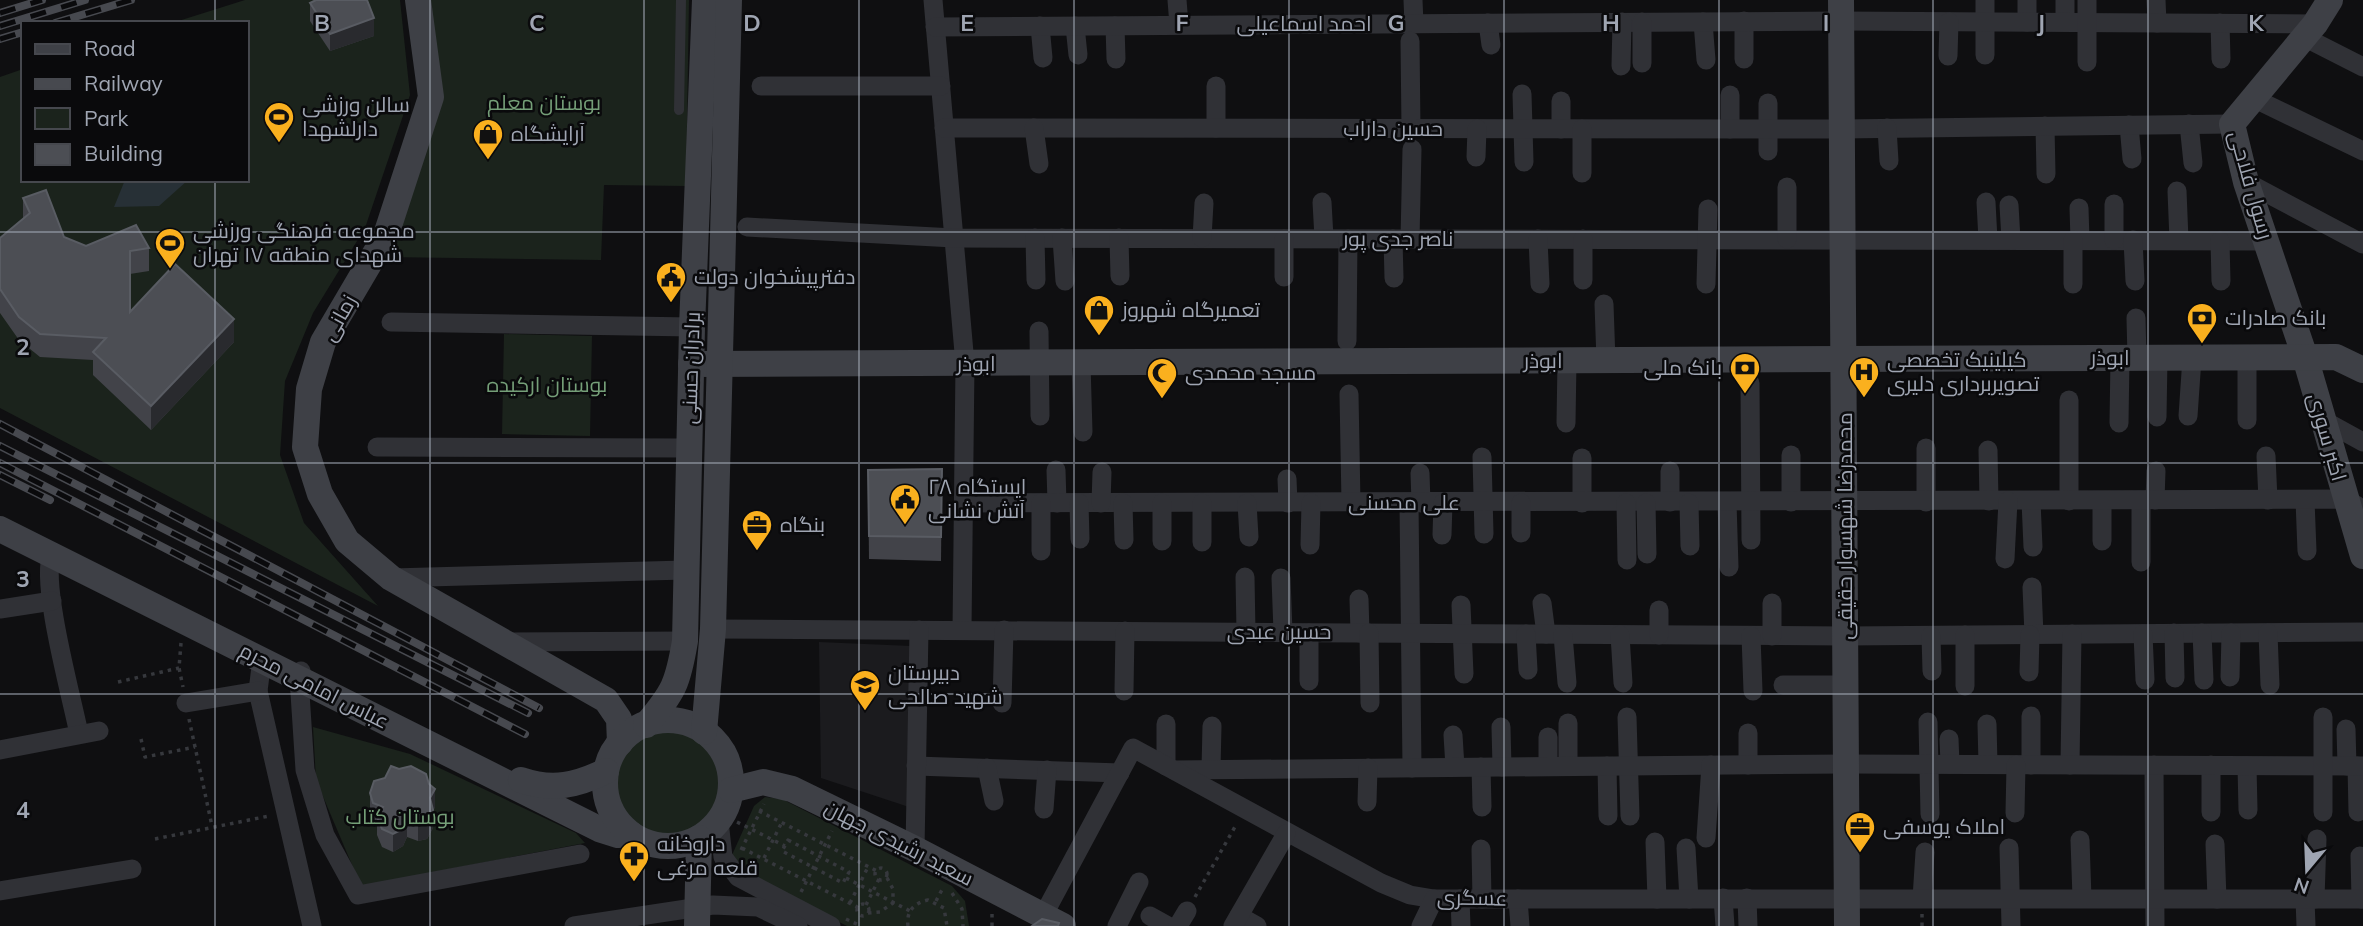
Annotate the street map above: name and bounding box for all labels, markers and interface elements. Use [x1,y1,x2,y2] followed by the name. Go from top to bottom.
[314,8,330,37] text: B
[529,8,545,37] text: C
[743,8,761,37] text: D
[960,8,974,37] text: E
[1175,8,1189,37] text: F
[1387,8,1405,37] text: G
[1602,8,1620,37] text: H
[1823,8,1829,37] text: I
[2037,8,2045,37] text: J
[2248,8,2265,37] text: K
[1236,10,1372,37] street label: احمد اسماعیلی
[21,21,248,182] legend
[84,35,135,61] text: Road
[84,70,163,96] text: Railway
[487,89,601,117] park label: بوستان معلم
[302,91,410,142] place label: سالن ورزشی دارلشهدا
[262,100,296,144] sports icon: سالن ورزشی دارلشهدا
[84,105,128,131] text: Park
[1343,115,1443,142] street label: حسین داراب
[471,117,505,161] shop icon: آرایشگاه
[511,120,585,146] place label: آرایشگاه
[2223,128,2280,242] street label: رسول فلاحی
[84,140,163,166] text: Building
[193,217,415,268] place label: مجموعه فرهنگی ورزشی شهدای منطقه ۱۷ تهران
[1342,225,1453,253] street label: ناصر جدی پور
[153,226,187,270] sports icon: مجموعه فرهنگی ورزشی شهدای منطقه ۱۷ تهران
[654,260,688,304] public building icon: دفترپیشخوان دولت
[694,263,855,291] place label: دفترپیشخوان دولت
[315,290,362,346] street label: زمانی
[1082,293,1116,337] shop icon: تعمیرگاه شهروز
[1121,296,1261,323] place label: تعمیرگاه شهروز
[2185,301,2219,345] bank icon: بانک صادرات
[2225,304,2326,330] place label: بانک صادرات
[675,311,706,425] street label: برادران حسنی
[16,332,30,361] text: 2
[2089,344,2130,370] street label: ابوذر
[1887,346,2040,397] place label: کیلینیک تخصصی تصویربرداری دلیری
[1522,347,1563,373] street label: ابوذر
[955,350,996,376] street label: ابوذر
[1728,351,1762,395] bank icon: بانک ملی
[1643,354,1722,381] place label: بانک ملی
[1847,355,1881,399] hospital icon: کیلینیک تخصصی تصویربرداری دلیری
[1145,356,1179,400] mosque icon: مسجد محمدی
[1185,359,1316,386] place label: مسجد محمدی
[487,371,607,398] park label: بوستان ارکیده
[2302,390,2353,484] street label: اکبر سوری
[1831,412,1858,640] street label: محمدرضا شهسوار حقیقی
[928,473,1026,524] place label: ایستگاه ۲۸ آتش نشانی
[888,482,922,526] public building icon: ایستگاه ۲۸ آتش نشانی
[1348,489,1460,516] street label: علی محسنی
[740,508,774,552] office icon: بنگاه
[780,511,825,537] place label: بنگاه
[16,564,30,593] text: 3
[1227,618,1331,645] street label: حسین عبدی
[235,636,393,736] street label: عباس امامی محرم
[888,659,1003,710] place label: دبیرستان شهید صالحی
[848,668,882,712] school or university icon: دبیرستان شهید صالحی
[820,793,978,892] street label: سعید رشیدی جهان
[16,795,30,824] text: 4
[345,803,455,830] park label: بوستان کتاب
[1843,810,1877,854] office icon: املاک یوسفی
[1883,813,2005,840] place label: املاک یوسفی
[657,830,758,881] place label: داروخانه قلعه مرغی
[2272,835,2342,905] north arrow
[617,839,651,883] pharmacy icon: داروخانه قلعه مرغی
[2291,872,2312,900] text: N
[1437,883,1507,912] street label: عسگری

